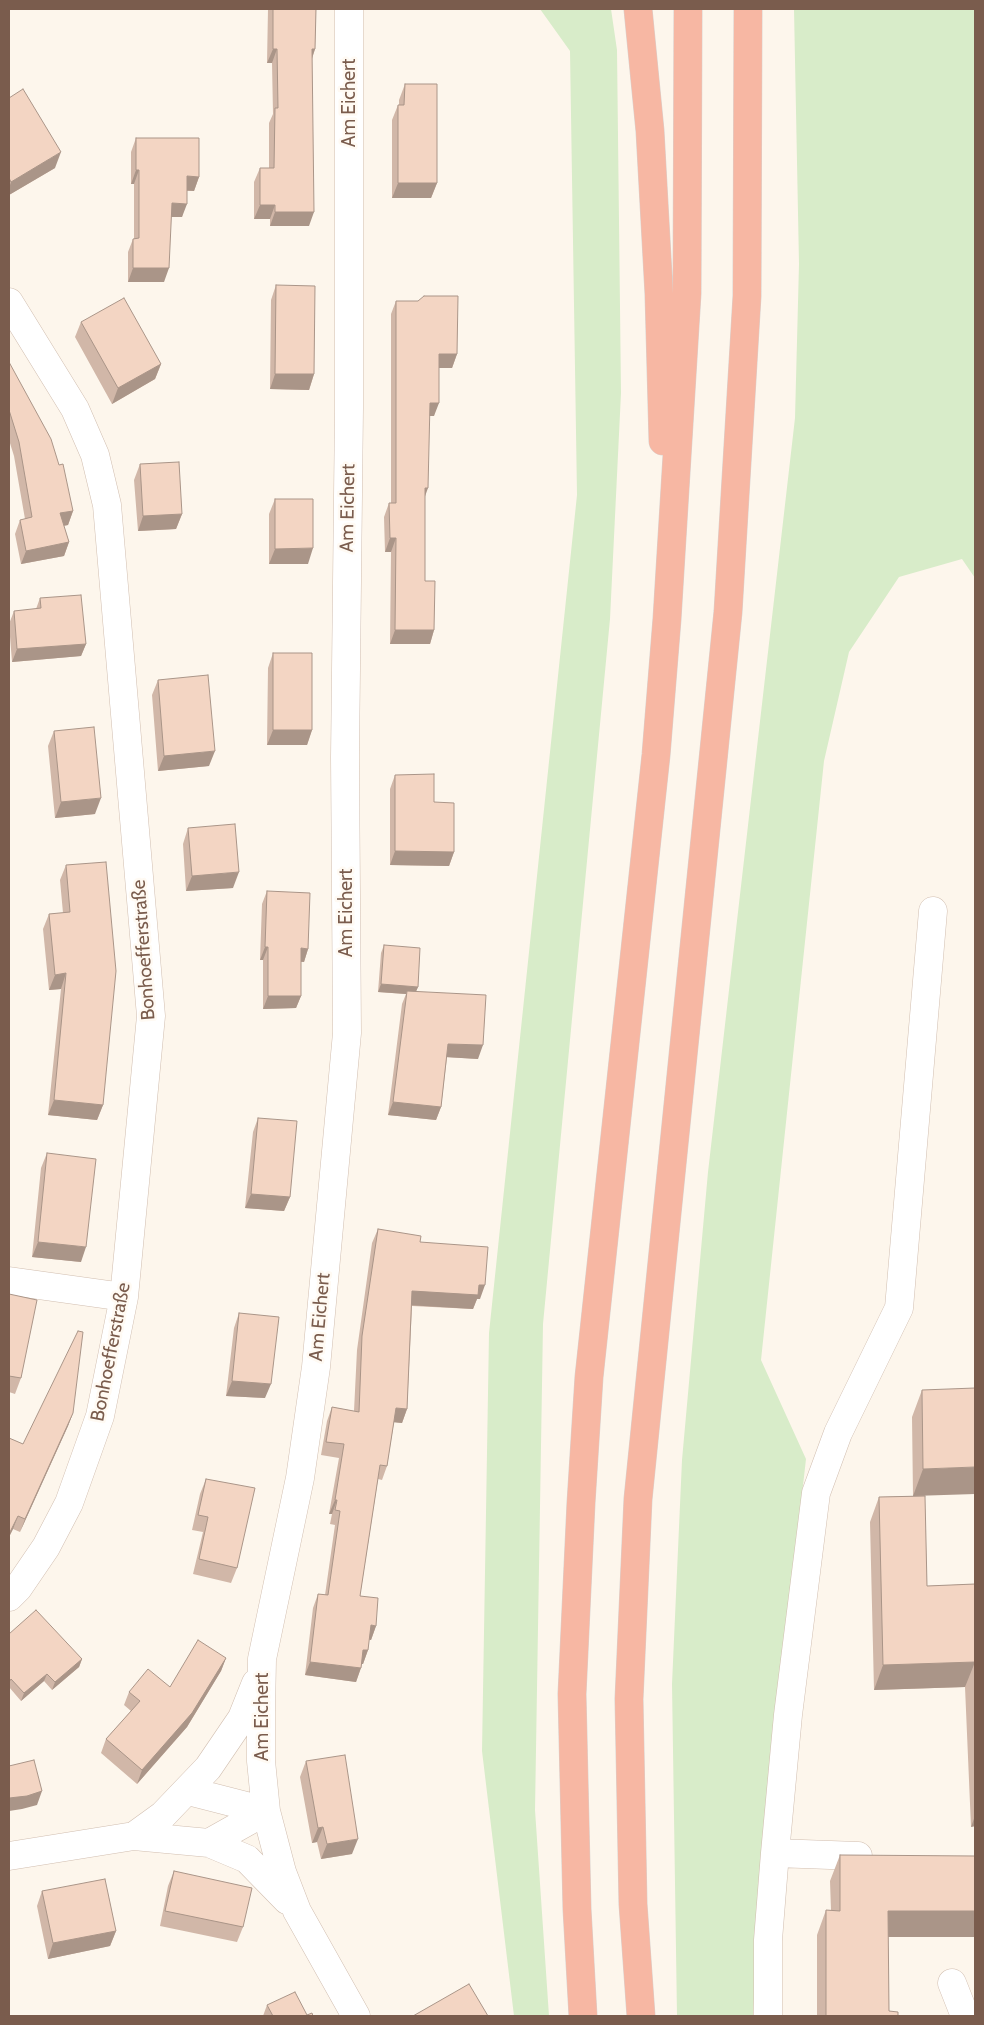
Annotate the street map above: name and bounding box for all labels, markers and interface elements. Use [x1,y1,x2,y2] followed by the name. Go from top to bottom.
[338,59,360,147] street label: Am Eichert
[336,463,360,553] street label: Am Eichert
[335,869,357,957] street label: Am Eichert
[128,879,160,1021] street label: Bonhoefferstraße
[305,1272,335,1362] street label: Am Eichert
[86,1281,136,1423] street label: Bonhoefferstraße
[251,1673,273,1761] street label: Am Eichert

